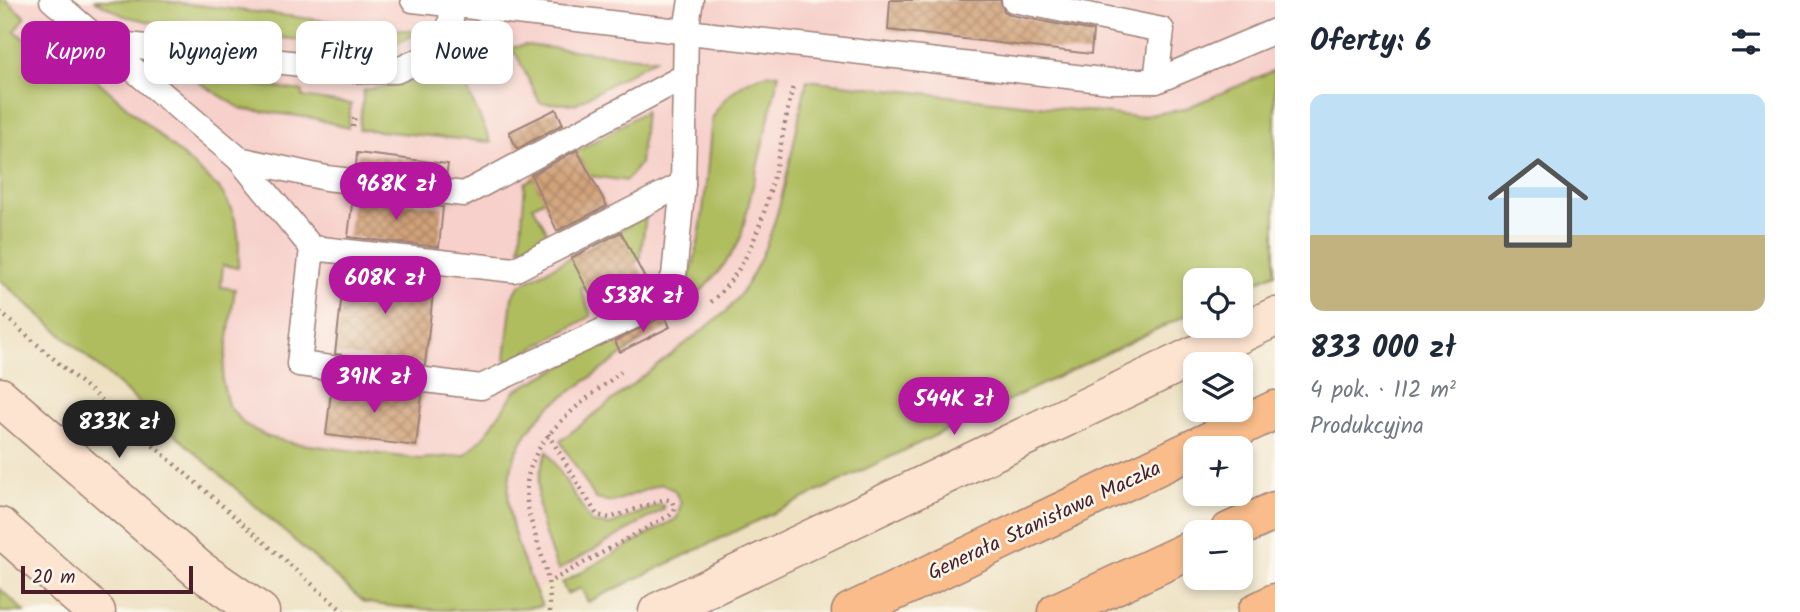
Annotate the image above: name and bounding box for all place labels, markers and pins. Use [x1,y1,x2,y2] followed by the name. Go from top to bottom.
[331,162,461,222] pin: 968K zł
[320,256,450,316] pin: 608K zł
[578,274,708,334] pin: 538K zł
[309,356,439,415] pin: 391K zł
[889,378,1019,437] pin: 544K zł
[54,400,184,460] pin: 833K zł

